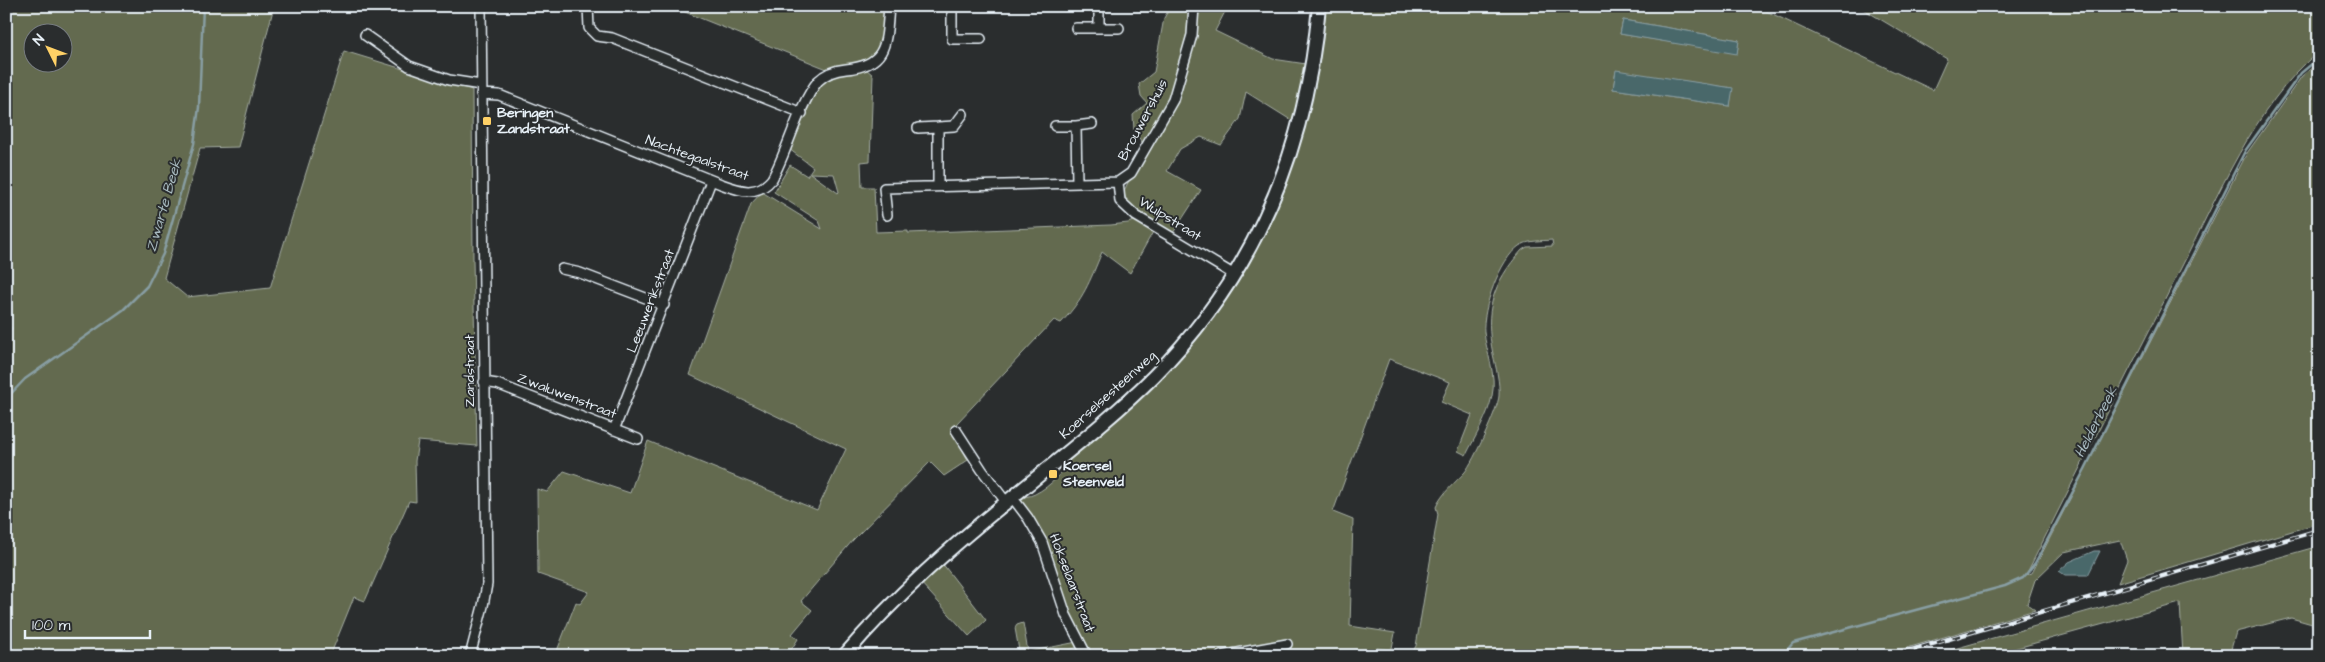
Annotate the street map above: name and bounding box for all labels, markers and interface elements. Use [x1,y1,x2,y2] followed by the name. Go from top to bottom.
[22,22,72,72] north arrow
[29,30,50,50] text: N
[1113,76,1173,164] street label: Brouwershuis
[497,103,570,139] place label: Beringen Zandstraat
[481,115,493,127] marker: Beringen Zandstraat
[642,130,752,186] street label: Nachtegaalstraat
[141,155,188,254] water label: Zwarte Beek
[1135,192,1206,246] street label: Wulpstraat
[622,246,680,356] street label: Leeuwerikstraat
[460,334,480,407] street label: Zandstraat
[1055,346,1161,444] street label: Koerselsesteenweg
[514,368,620,424] street label: Zwaluwenstraat
[2069,382,2123,461] water label: Helderbeek
[1062,456,1125,492] place label: Koersel Steenveld
[1047,468,1059,480] marker: Koersel Steenveld
[1044,531,1100,635] street label: Hokselaarstraat
[25,607,150,639] scale bar
[32,615,71,636] text: 100 m

